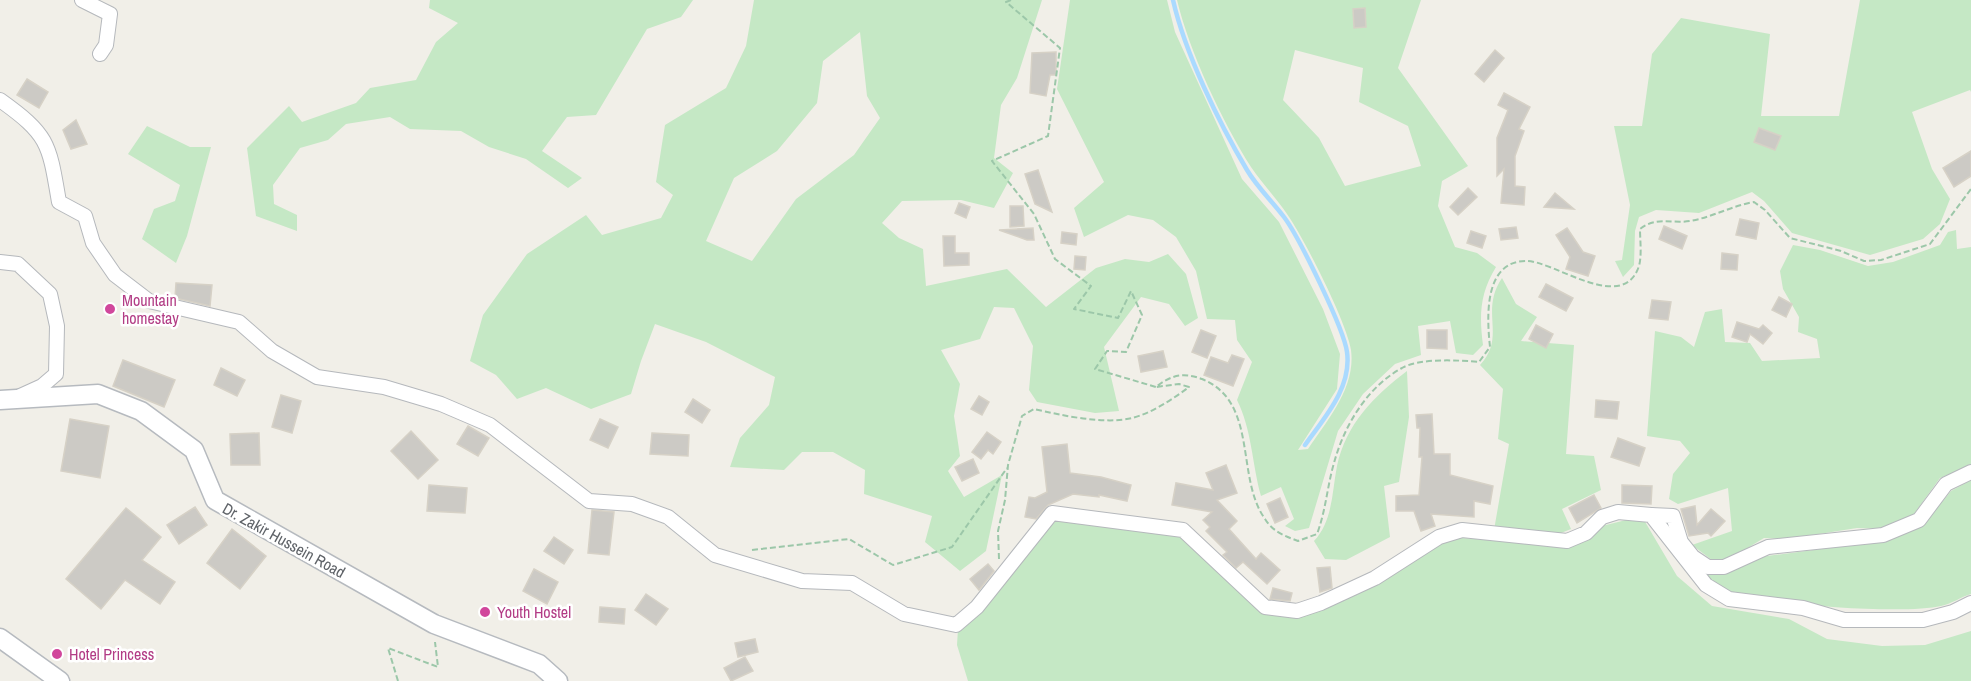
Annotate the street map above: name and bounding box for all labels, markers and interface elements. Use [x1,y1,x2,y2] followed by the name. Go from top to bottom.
[122,289,179,329] place label: Mountain homestay
[103,302,117,316] marker: Mountain homestay
[219,497,349,583] street label: Dr. Zakir Hussein Road
[497,601,571,623] place label: Youth Hostel
[478,605,492,619] marker: Youth Hostel
[69,643,154,665] place label: Hotel Princess
[50,647,64,661] marker: Hotel Princess

